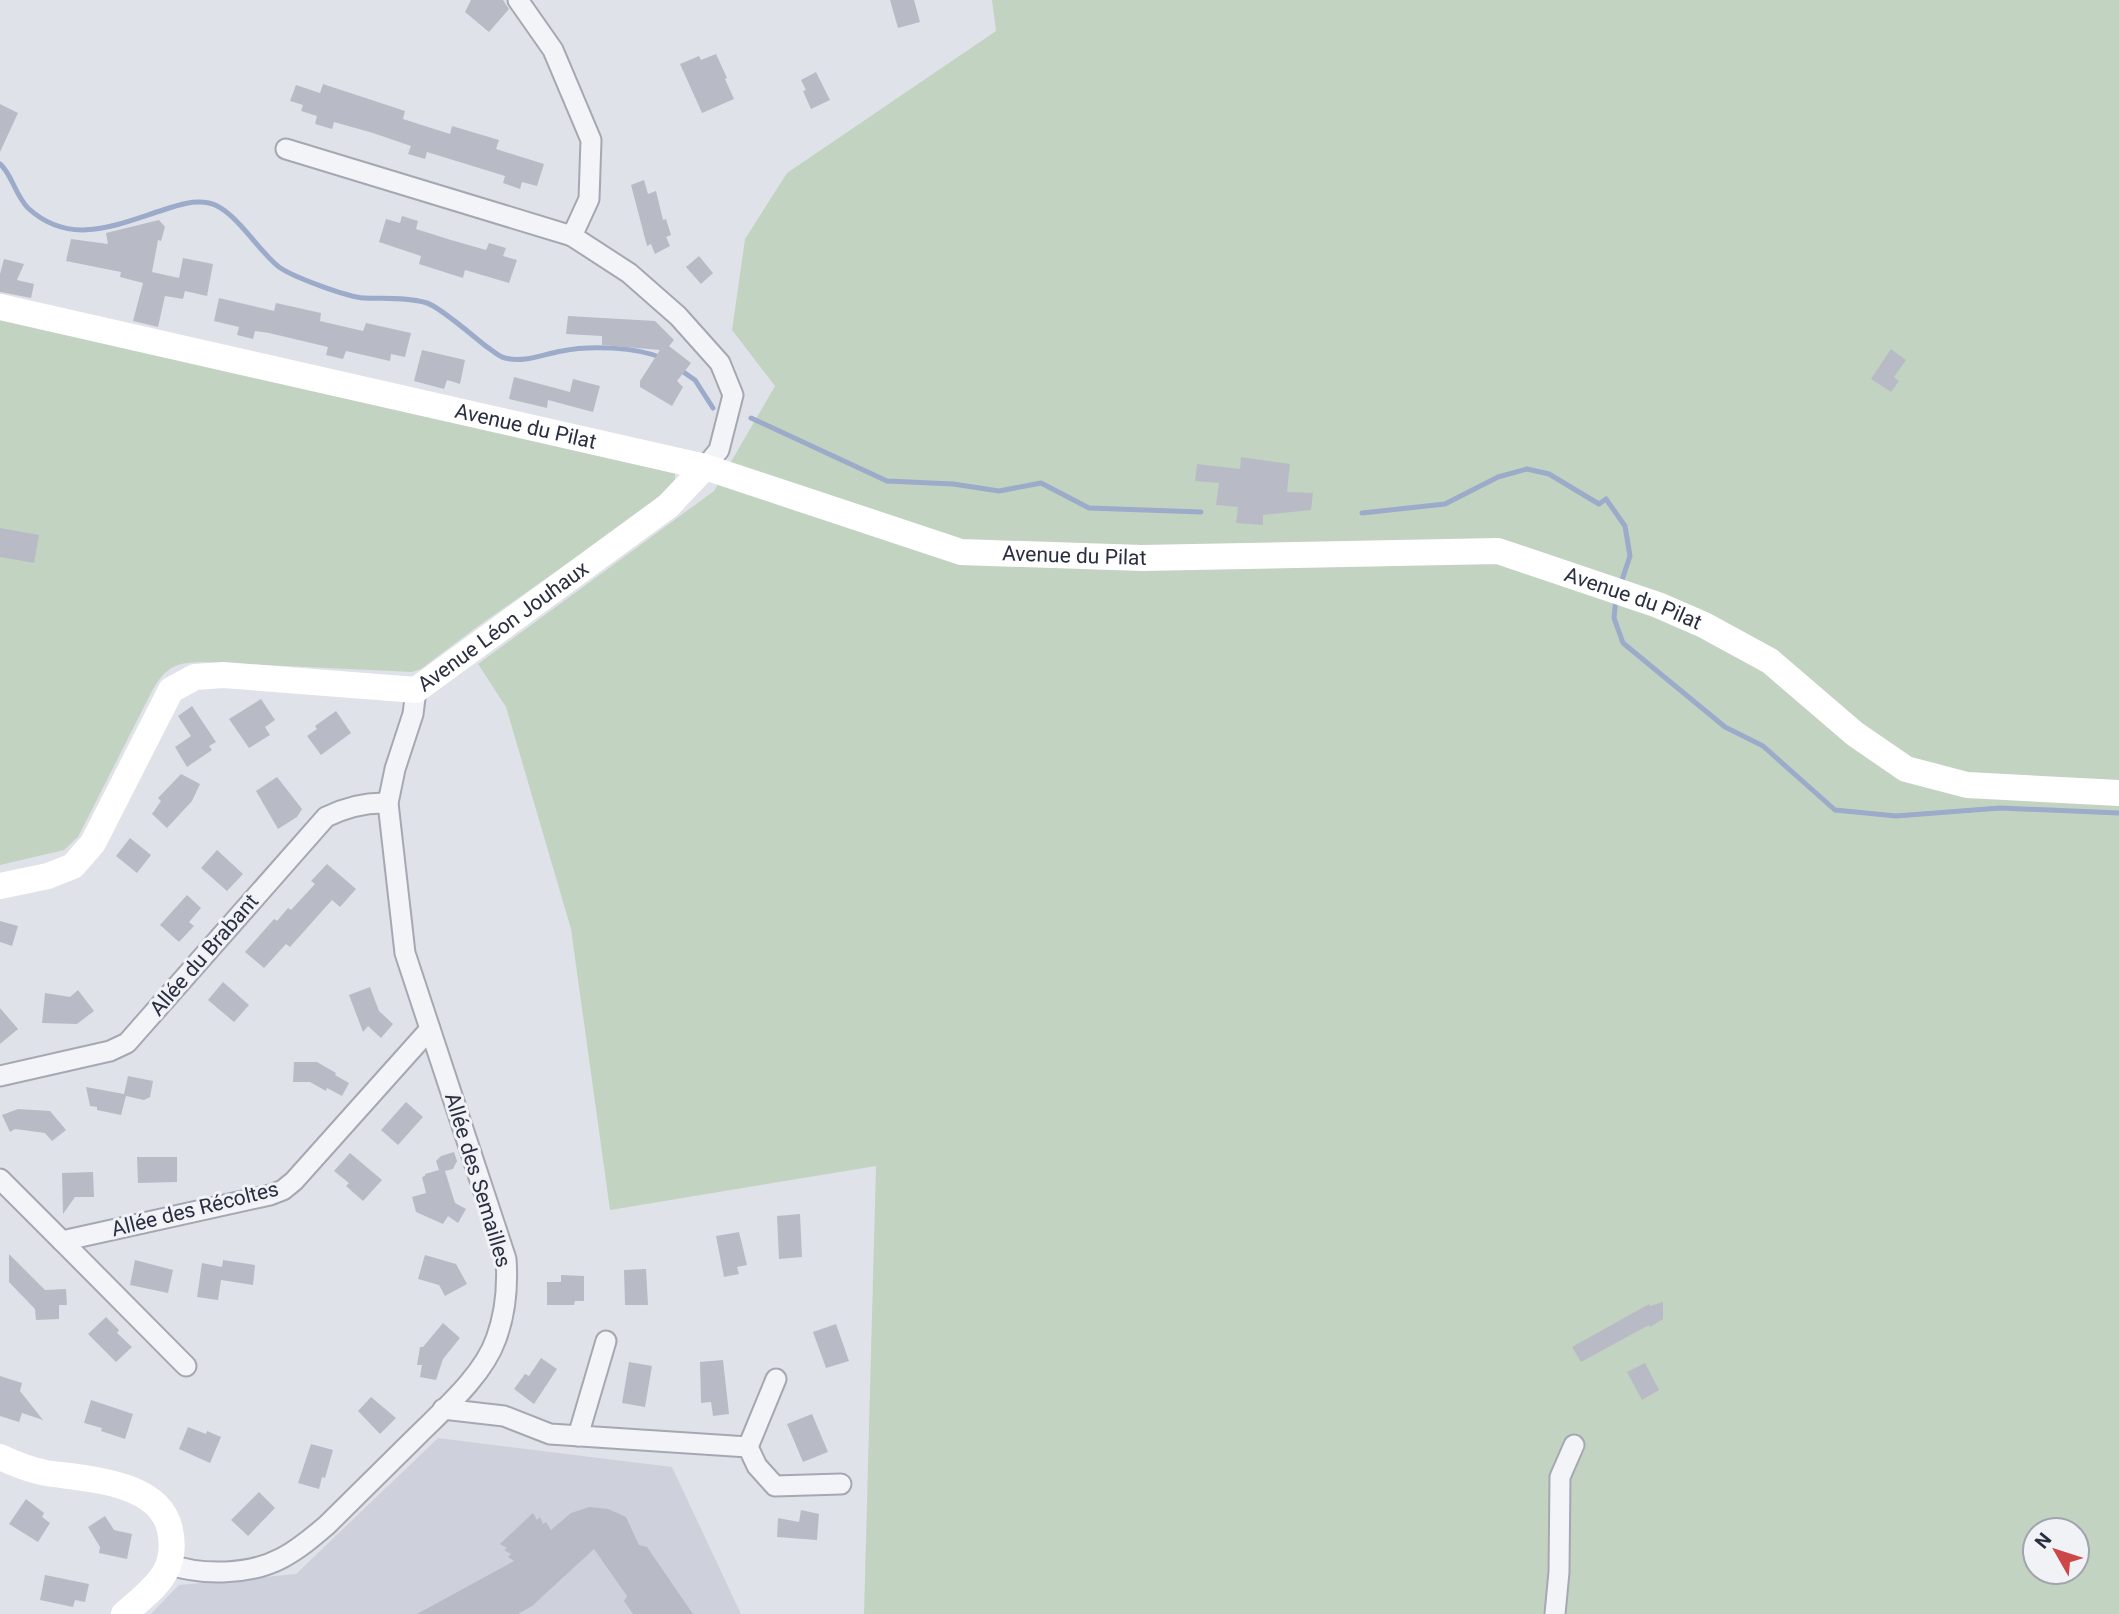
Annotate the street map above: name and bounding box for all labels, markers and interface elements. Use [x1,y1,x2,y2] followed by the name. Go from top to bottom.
[453,399,599,454] street label: Avenue du Pilat
[1002,541,1147,570] street label: Avenue du Pilat
[413,556,593,697] street label: Avenue Léon Jouhaux
[1561,562,1706,635] street label: Avenue du Pilat
[145,889,263,1021] street label: Allée du Brabant
[440,1090,516,1270] street label: Allée des Semailles
[109,1177,281,1241] street label: Allée des Récoltes
[2021,1516,2091,1586] north arrow
[2030,1528,2056,1553] text: N

